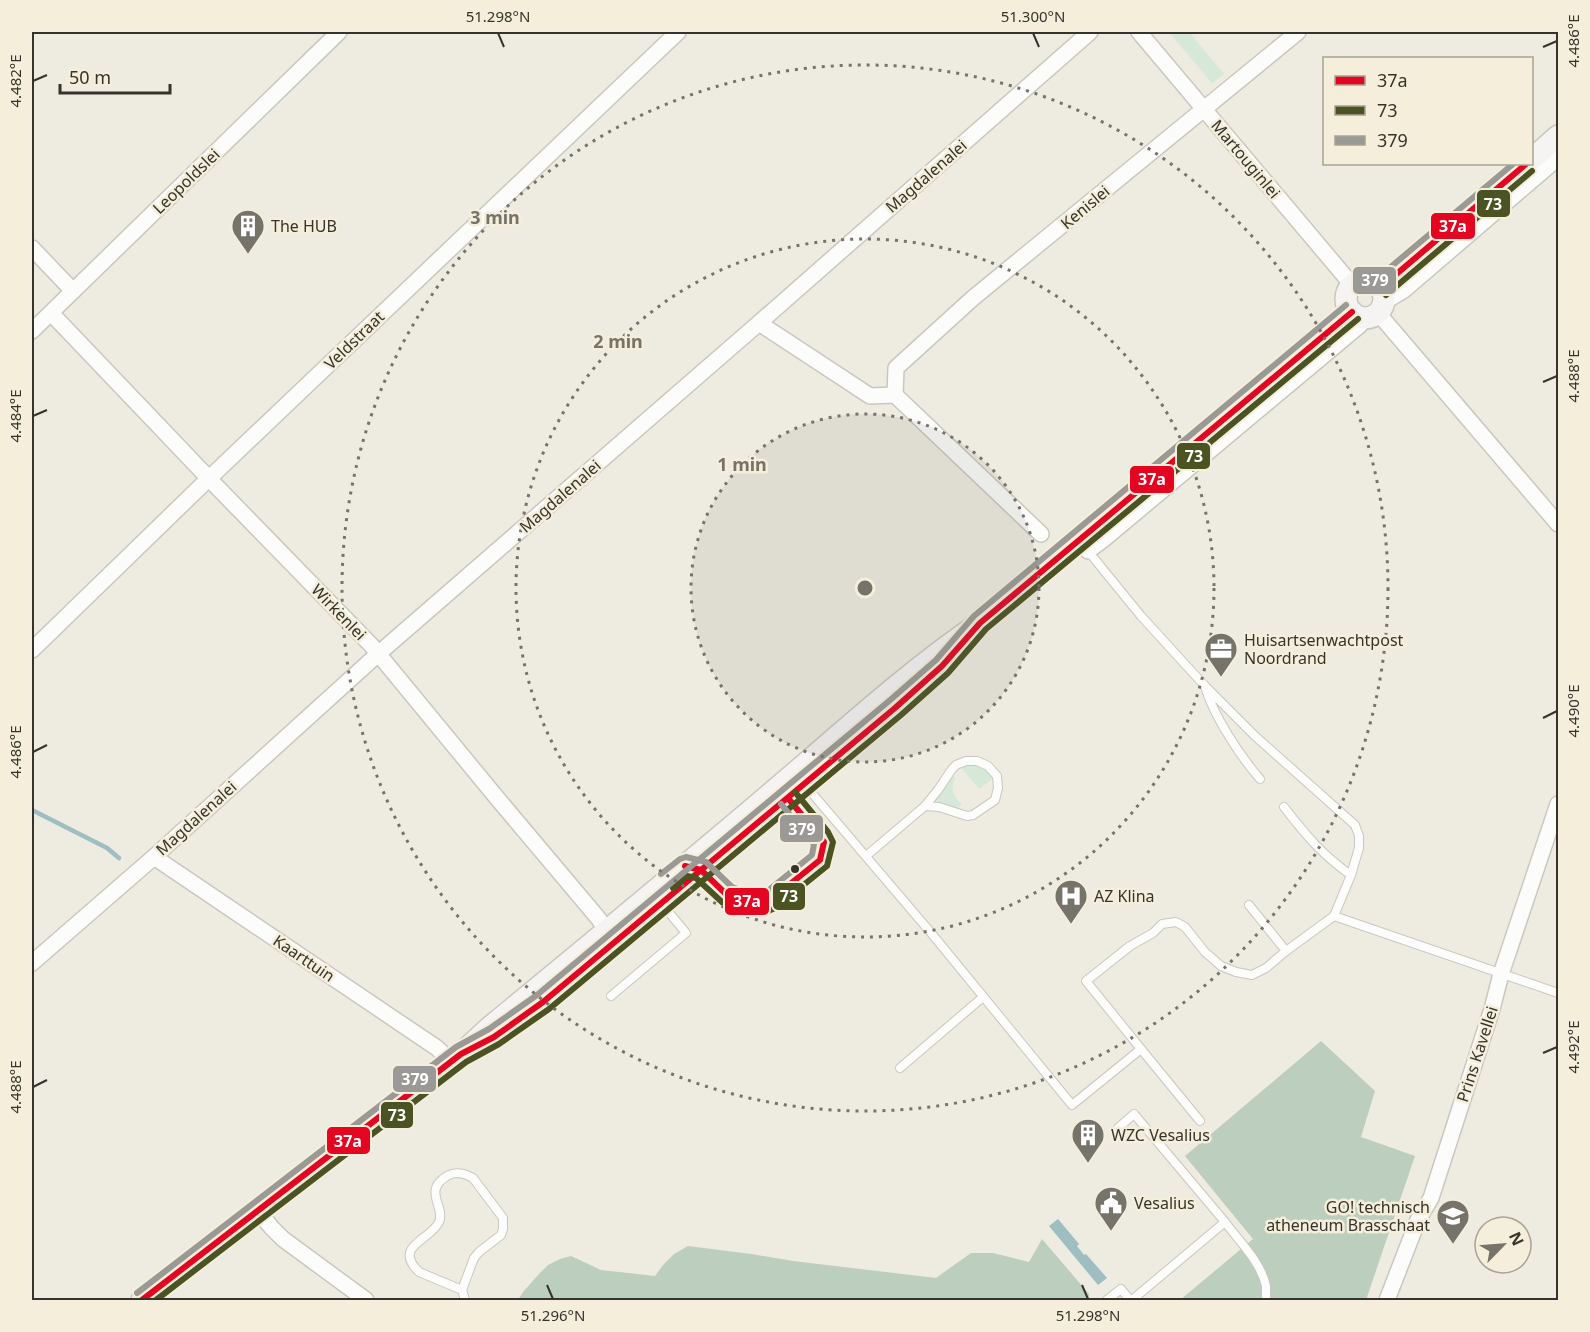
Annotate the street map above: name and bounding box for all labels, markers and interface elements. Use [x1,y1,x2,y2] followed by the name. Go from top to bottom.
[466,6,530,26] text: 51.298°N
[1001,6,1065,26] text: 51.300°N
[1563,14,1583,68] text: 4.486°E
[5,54,25,108] text: 4.482°E
[60,57,170,95] scale bar
[1323,57,1533,165] legend
[69,65,111,89] text: 50 m
[1377,68,1408,92] text: 37a
[1377,98,1398,122] text: 73
[1207,115,1285,203] street label: Martouginlei
[1377,128,1408,152] text: 379
[880,134,972,218] street label: Magdalenalei
[148,143,224,219] street label: Leopoldslei
[1056,180,1114,234] street label: Kenislei
[1476,189,1511,218] line badge: 73
[1484,193,1502,215] text: 73
[470,205,520,229] text: 3 min
[230,208,266,255] building icon: The HUB
[1430,212,1476,240] line badge: 37a
[271,215,337,237] place label: The HUB
[1439,215,1467,237] text: 37a
[1352,266,1397,295] line badge: 379
[1361,269,1389,291] text: 379
[319,306,389,374] street label: Veldstraat
[593,329,643,353] text: 2 min
[1563,349,1583,403] text: 4.488°E
[5,389,25,443] text: 4.484°E
[1176,442,1211,470] line badge: 73
[1185,445,1203,467] text: 73
[717,452,767,476] text: 1 min
[514,454,606,538] street label: Magdalenalei
[1129,465,1175,494] line badge: 37a
[1138,468,1166,490] text: 37a
[855,578,875,598] centre of rings
[307,579,371,645] street label: Wirkenlei
[1244,629,1404,669] place label: Huisartsenwachtpost Noordrand
[1203,631,1239,678] office icon: Huisartsenwachtpost Noordrand
[1563,684,1583,738] text: 4.490°E
[5,725,25,779] text: 4.486°E
[151,776,241,860] street label: Magdalenalei
[779,814,824,843] line badge: 379
[788,818,816,840] text: 379
[789,863,801,875] unlabelled marker
[1053,878,1089,925] hospital icon: AZ Klina
[772,882,806,911] line badge: 73
[780,885,798,907] text: 73
[1094,885,1155,907] place label: AZ Klina
[724,887,770,916] line badge: 37a
[733,890,761,912] text: 37a
[269,929,339,987] street label: Kaarttuin
[1451,1003,1503,1105] street label: Prins Kavellei
[1563,1020,1583,1074] text: 4.492°E
[5,1060,25,1114] text: 4.488°E
[392,1065,437,1093] line badge: 379
[401,1068,429,1090] text: 379
[380,1101,414,1129] line badge: 73
[388,1104,406,1126] text: 73
[1070,1117,1106,1164] building icon: WZC Vesalius
[1111,1124,1210,1146] place label: WZC Vesalius
[326,1126,371,1155] line badge: 37a
[334,1130,362,1152] text: 37a
[1093,1185,1129,1232] public building icon: Vesalius
[1134,1192,1195,1214] place label: Vesalius
[1266,1196,1430,1236] place label: GO! technisch atheneum Brasschaat
[1435,1198,1471,1245] school or university icon: GO! technisch atheneum Brasschaat
[1473,1215,1533,1275] north arrow
[1504,1228,1529,1249] text: N
[521,1305,585,1325] text: 51.296°N
[1056,1305,1120,1325] text: 51.298°N

